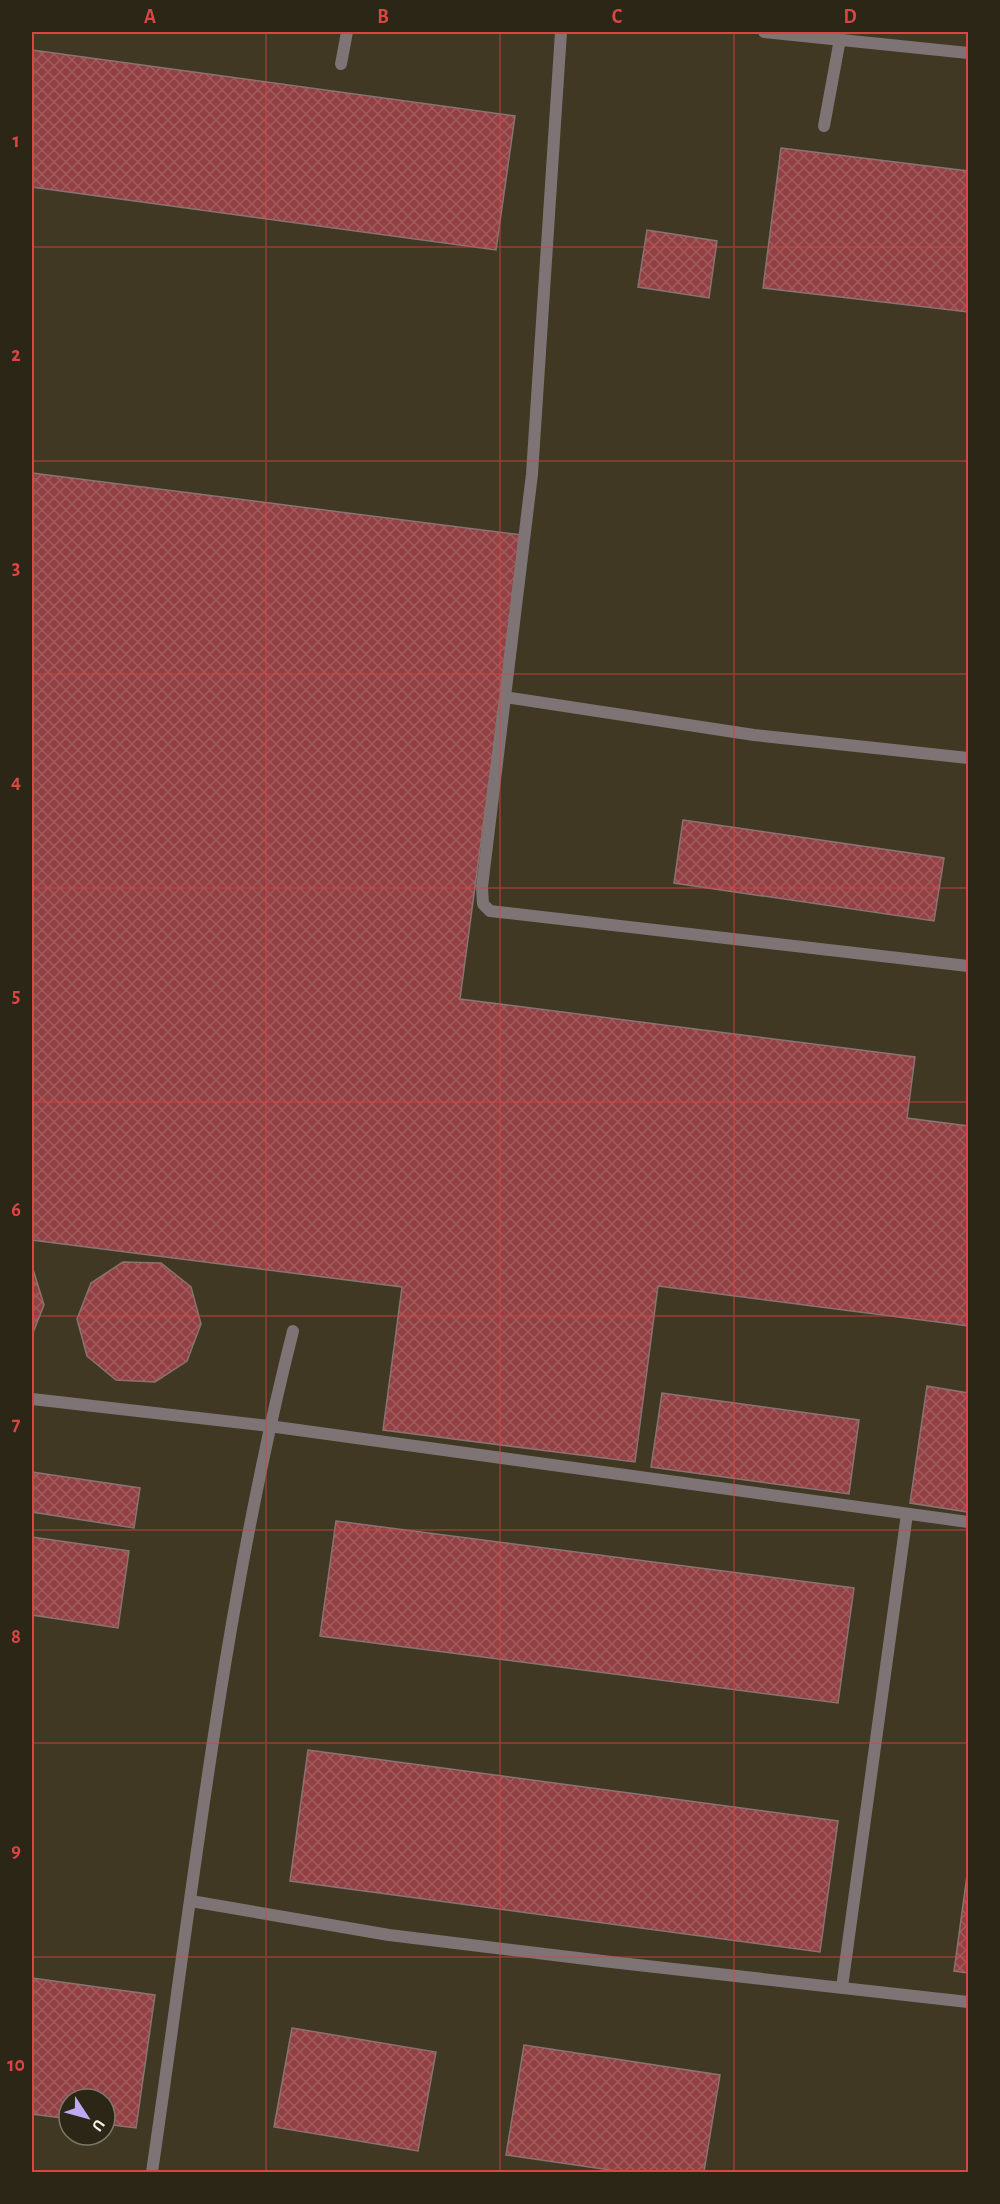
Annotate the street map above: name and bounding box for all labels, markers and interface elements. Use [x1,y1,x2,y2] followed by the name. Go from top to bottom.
[144,7,156,27] text: A
[377,7,389,27] text: B
[612,7,623,27] text: C
[843,7,857,27] text: D
[12,131,20,151] text: 1
[11,345,21,365] text: 2
[12,558,20,578] text: 3
[11,772,21,792] text: 4
[12,986,20,1006] text: 5
[11,1200,21,1220] text: 6
[12,1414,21,1434] text: 7
[11,1627,21,1647] text: 8
[11,1841,21,1861] text: 9
[7,2055,25,2075] text: 10
[57,2087,117,2147] north arrow
[89,2116,108,2134] text: U

